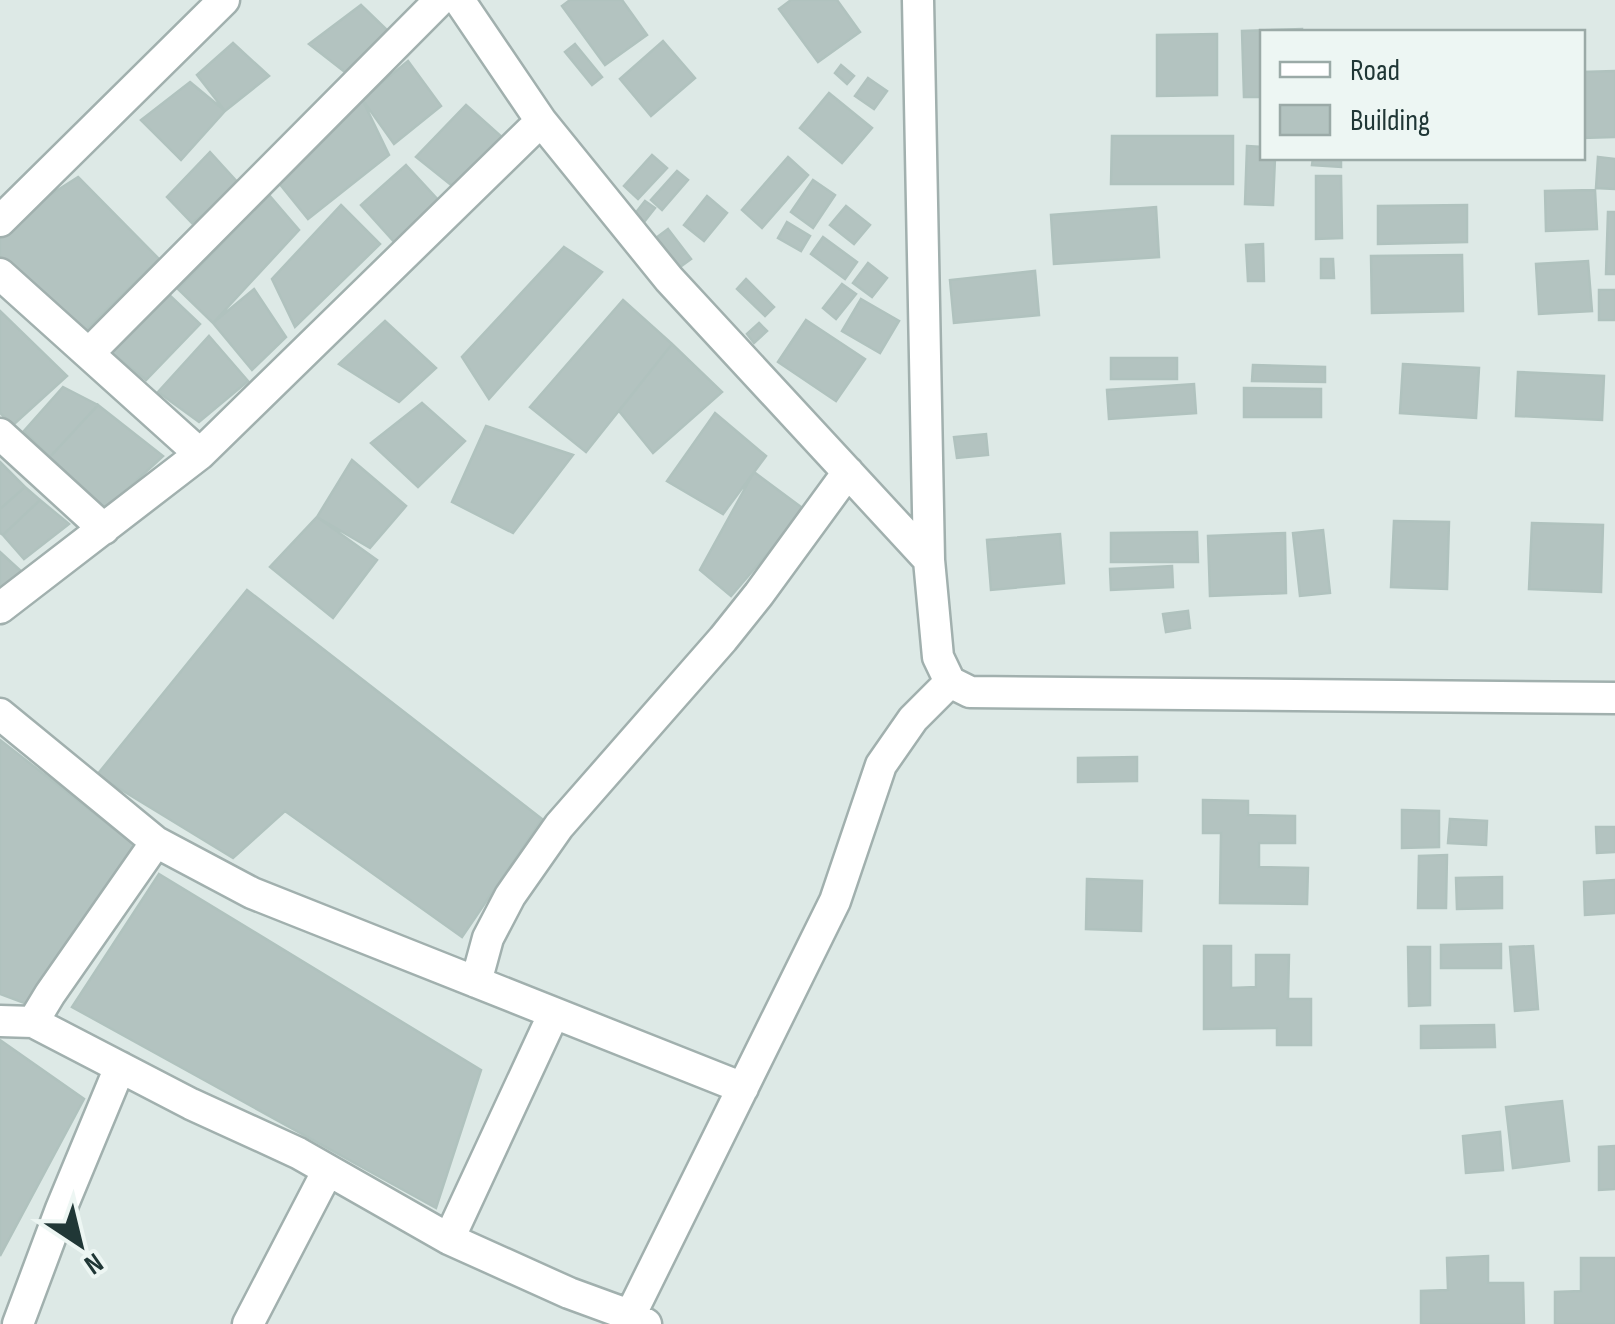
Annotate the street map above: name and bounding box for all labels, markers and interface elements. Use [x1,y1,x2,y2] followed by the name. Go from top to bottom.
[1260,30,1585,160] legend
[1350,53,1400,89] text: Road
[1350,103,1430,139] text: Building
[30,1194,130,1294] north arrow
[78,1245,109,1281] text: N

